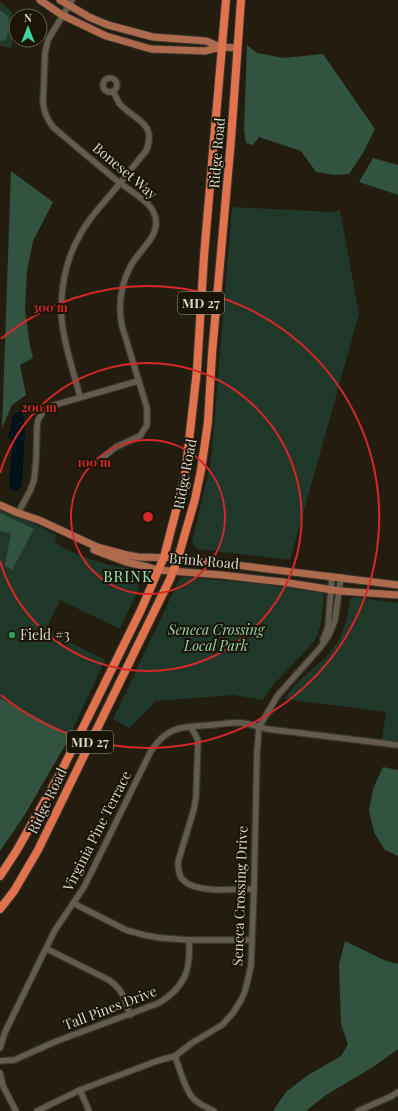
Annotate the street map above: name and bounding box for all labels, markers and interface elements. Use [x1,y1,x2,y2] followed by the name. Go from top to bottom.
[8,8,48,48] north arrow
[24,10,32,25] text: N
[204,117,229,189] street label: Ridge Road
[89,138,162,203] street label: Boneset Way
[178,292,224,314] road number: MD 27
[33,299,68,315] text: 300 m
[21,399,57,415] text: 200 m
[168,437,201,511] street label: Ridge Road
[77,454,111,470] text: 100 m
[141,510,155,524] centre of rings
[168,548,240,573] street label: Brink Road
[103,566,153,586] district label: BRINK
[167,620,266,655] park label: Seneca Crossing Local Park
[20,625,70,644] place label: Field #3
[7,630,17,640] marker: Field #3
[67,731,113,753] road number: MD 27
[22,765,71,837] street label: Ridge Road
[58,767,135,895] street label: Virginia Pine Terrace
[228,825,251,966] street label: Seneca Crossing Drive
[60,981,159,1034] street label: Tall Pines Drive

